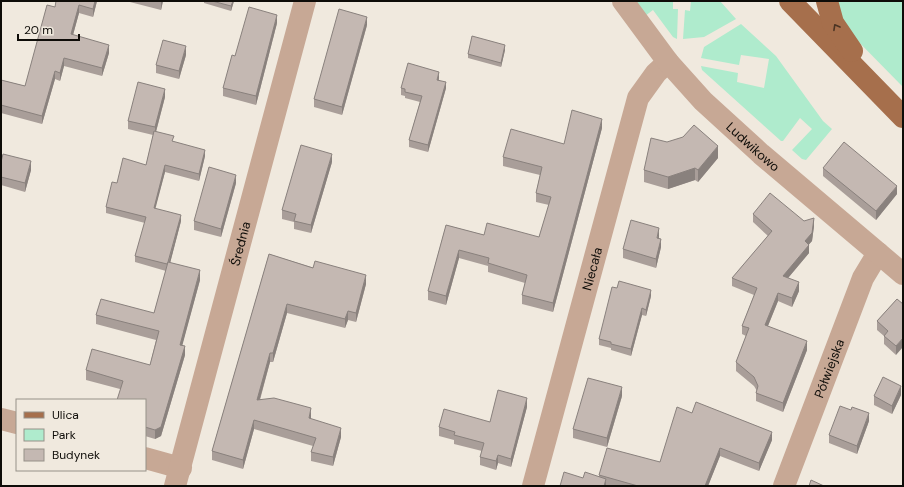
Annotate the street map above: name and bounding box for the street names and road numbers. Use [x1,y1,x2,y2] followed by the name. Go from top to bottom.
[722,118,784,176] street label: Ludwikowo
[226,220,255,268] street label: Średnia
[578,245,606,293] street label: Niecała
[810,336,848,400] street label: Półwiejska

